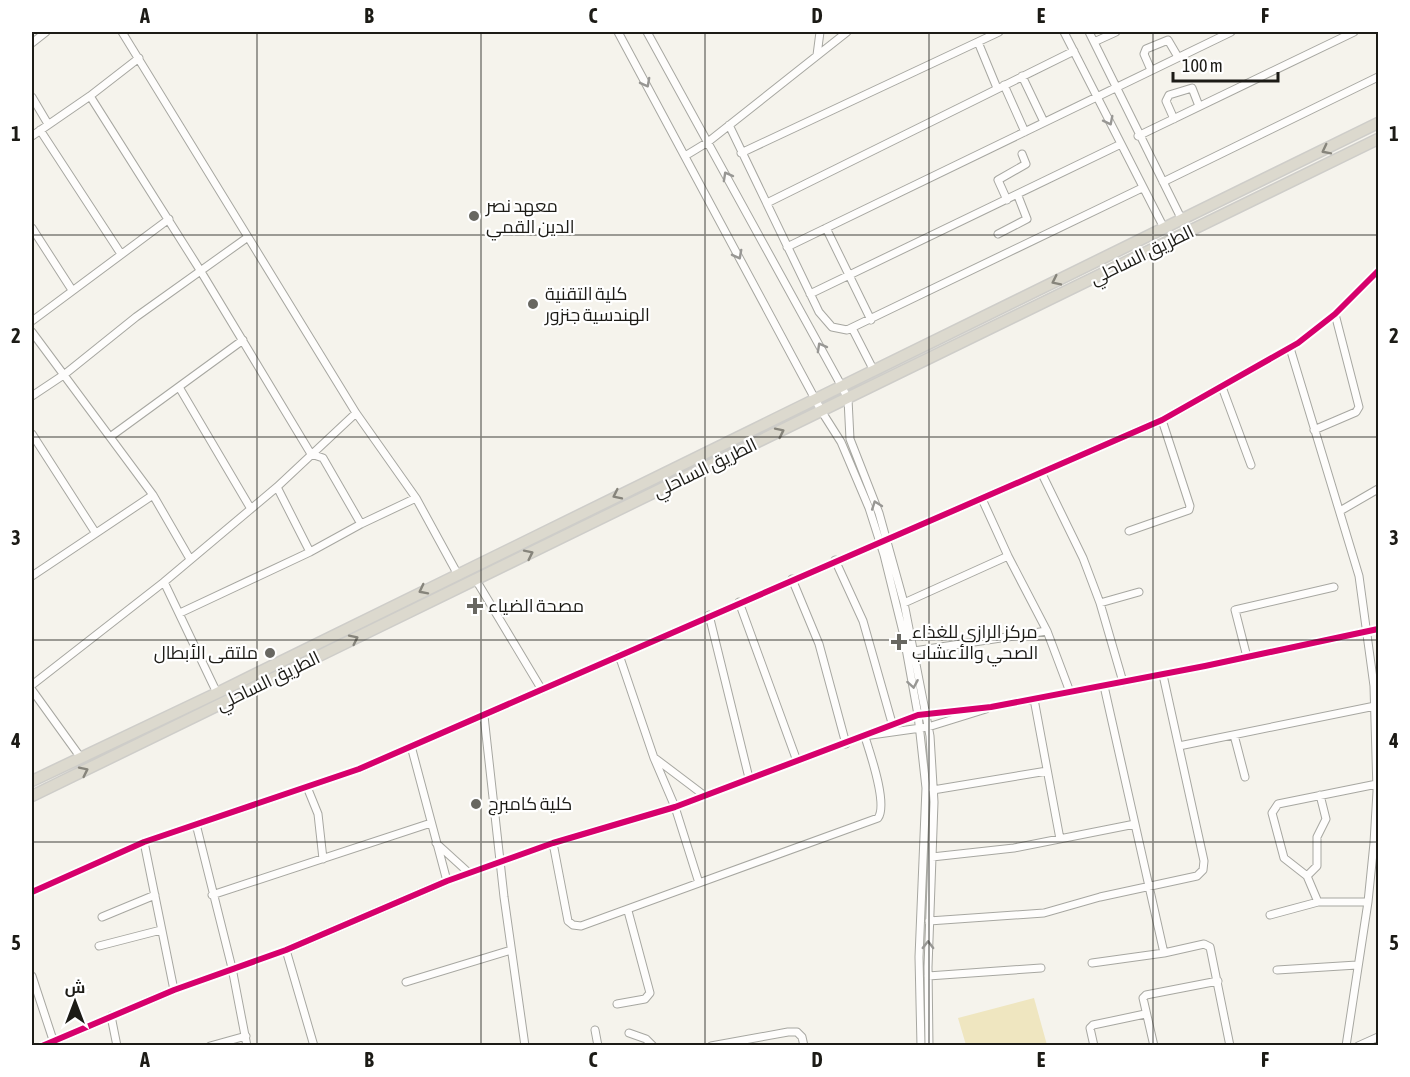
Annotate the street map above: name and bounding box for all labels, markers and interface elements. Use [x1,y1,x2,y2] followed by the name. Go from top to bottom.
[139,4,150,27] text: A
[364,4,374,27] text: B
[589,4,598,27] text: C
[811,4,823,27] text: D
[1037,4,1046,27] text: E
[1261,4,1269,27] text: F
[1173,45,1278,83] scale bar
[1182,55,1223,76] text: 100 m
[639,77,650,87] one-way arrow
[1102,115,1113,126] one-way arrow
[11,122,21,145] text: 1
[1389,122,1399,145] text: 1
[1322,142,1333,154] one-way arrow
[723,172,734,182] one-way arrow
[485,195,575,241] place label: معهد نصر الدين القمي
[467,209,481,223] marker: معهد نصر الدين القمي
[1086,220,1199,292] street label: الطريق الساحلي
[731,248,742,259] one-way arrow
[1052,273,1063,285] one-way arrow
[544,283,650,326] place label: كلية التقنية الهندسية جنزور
[526,297,540,311] marker: كلية التقنية الهندسية جنزور
[11,324,21,347] text: 2
[1389,324,1399,347] text: 2
[817,343,828,354] one-way arrow
[774,427,785,439] one-way arrow
[649,433,762,505] street label: الطريق الساحلي
[612,487,623,499] one-way arrow
[871,500,883,511] one-way arrow
[11,526,21,549] text: 3
[1389,526,1399,549] text: 3
[523,549,534,561] one-way arrow
[418,583,429,595] one-way arrow
[488,595,584,616] place label: مصحة الضياء
[466,597,484,615] marker: مصحة الضياء
[912,621,1038,667] place label: مركز الرازي للغذاء الصحي والأعشاب
[890,633,908,651] marker: مركز الرازي للغذاء الصحي والأعشاب
[347,635,358,647] one-way arrow
[154,642,258,664] place label: ملتقى الأبطال
[212,646,325,718] street label: الطريق الساحلي
[263,646,277,660] marker: ملتقى الأبطال
[906,679,919,689] one-way arrow
[10,729,21,752] text: 4
[1388,729,1399,752] text: 4
[78,766,89,778] one-way arrow
[488,793,572,816] place label: كلية كامبرج
[469,797,483,811] marker: كلية كامبرج
[11,931,21,954] text: 5
[1389,931,1399,954] text: 5
[922,941,935,950] one-way arrow
[45,972,105,1032] north arrow
[65,978,85,997] text: ش
[139,1048,150,1071] text: A
[364,1048,374,1071] text: B
[589,1048,598,1071] text: C
[811,1048,823,1071] text: D
[1037,1048,1046,1071] text: E
[1261,1048,1269,1071] text: F

